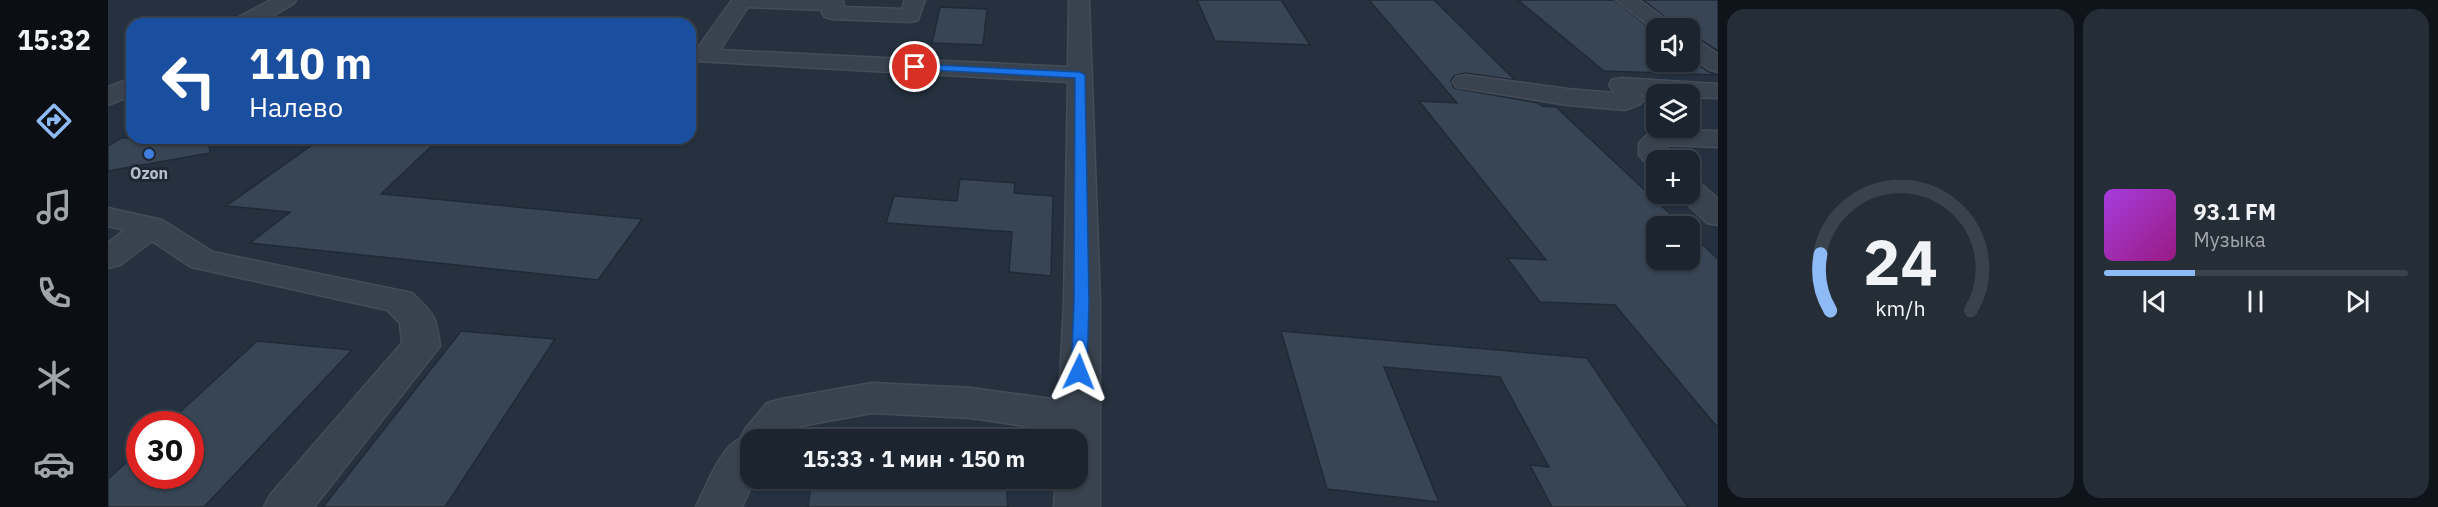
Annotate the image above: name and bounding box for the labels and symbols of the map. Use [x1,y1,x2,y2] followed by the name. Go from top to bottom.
[889,41,940,92] pin
[142,147,156,161] marker: Ozon
[130,163,168,183] place label: Ozon
[1047,340,1111,404] position arrow
[126,411,204,489] speed limit sign: 30

